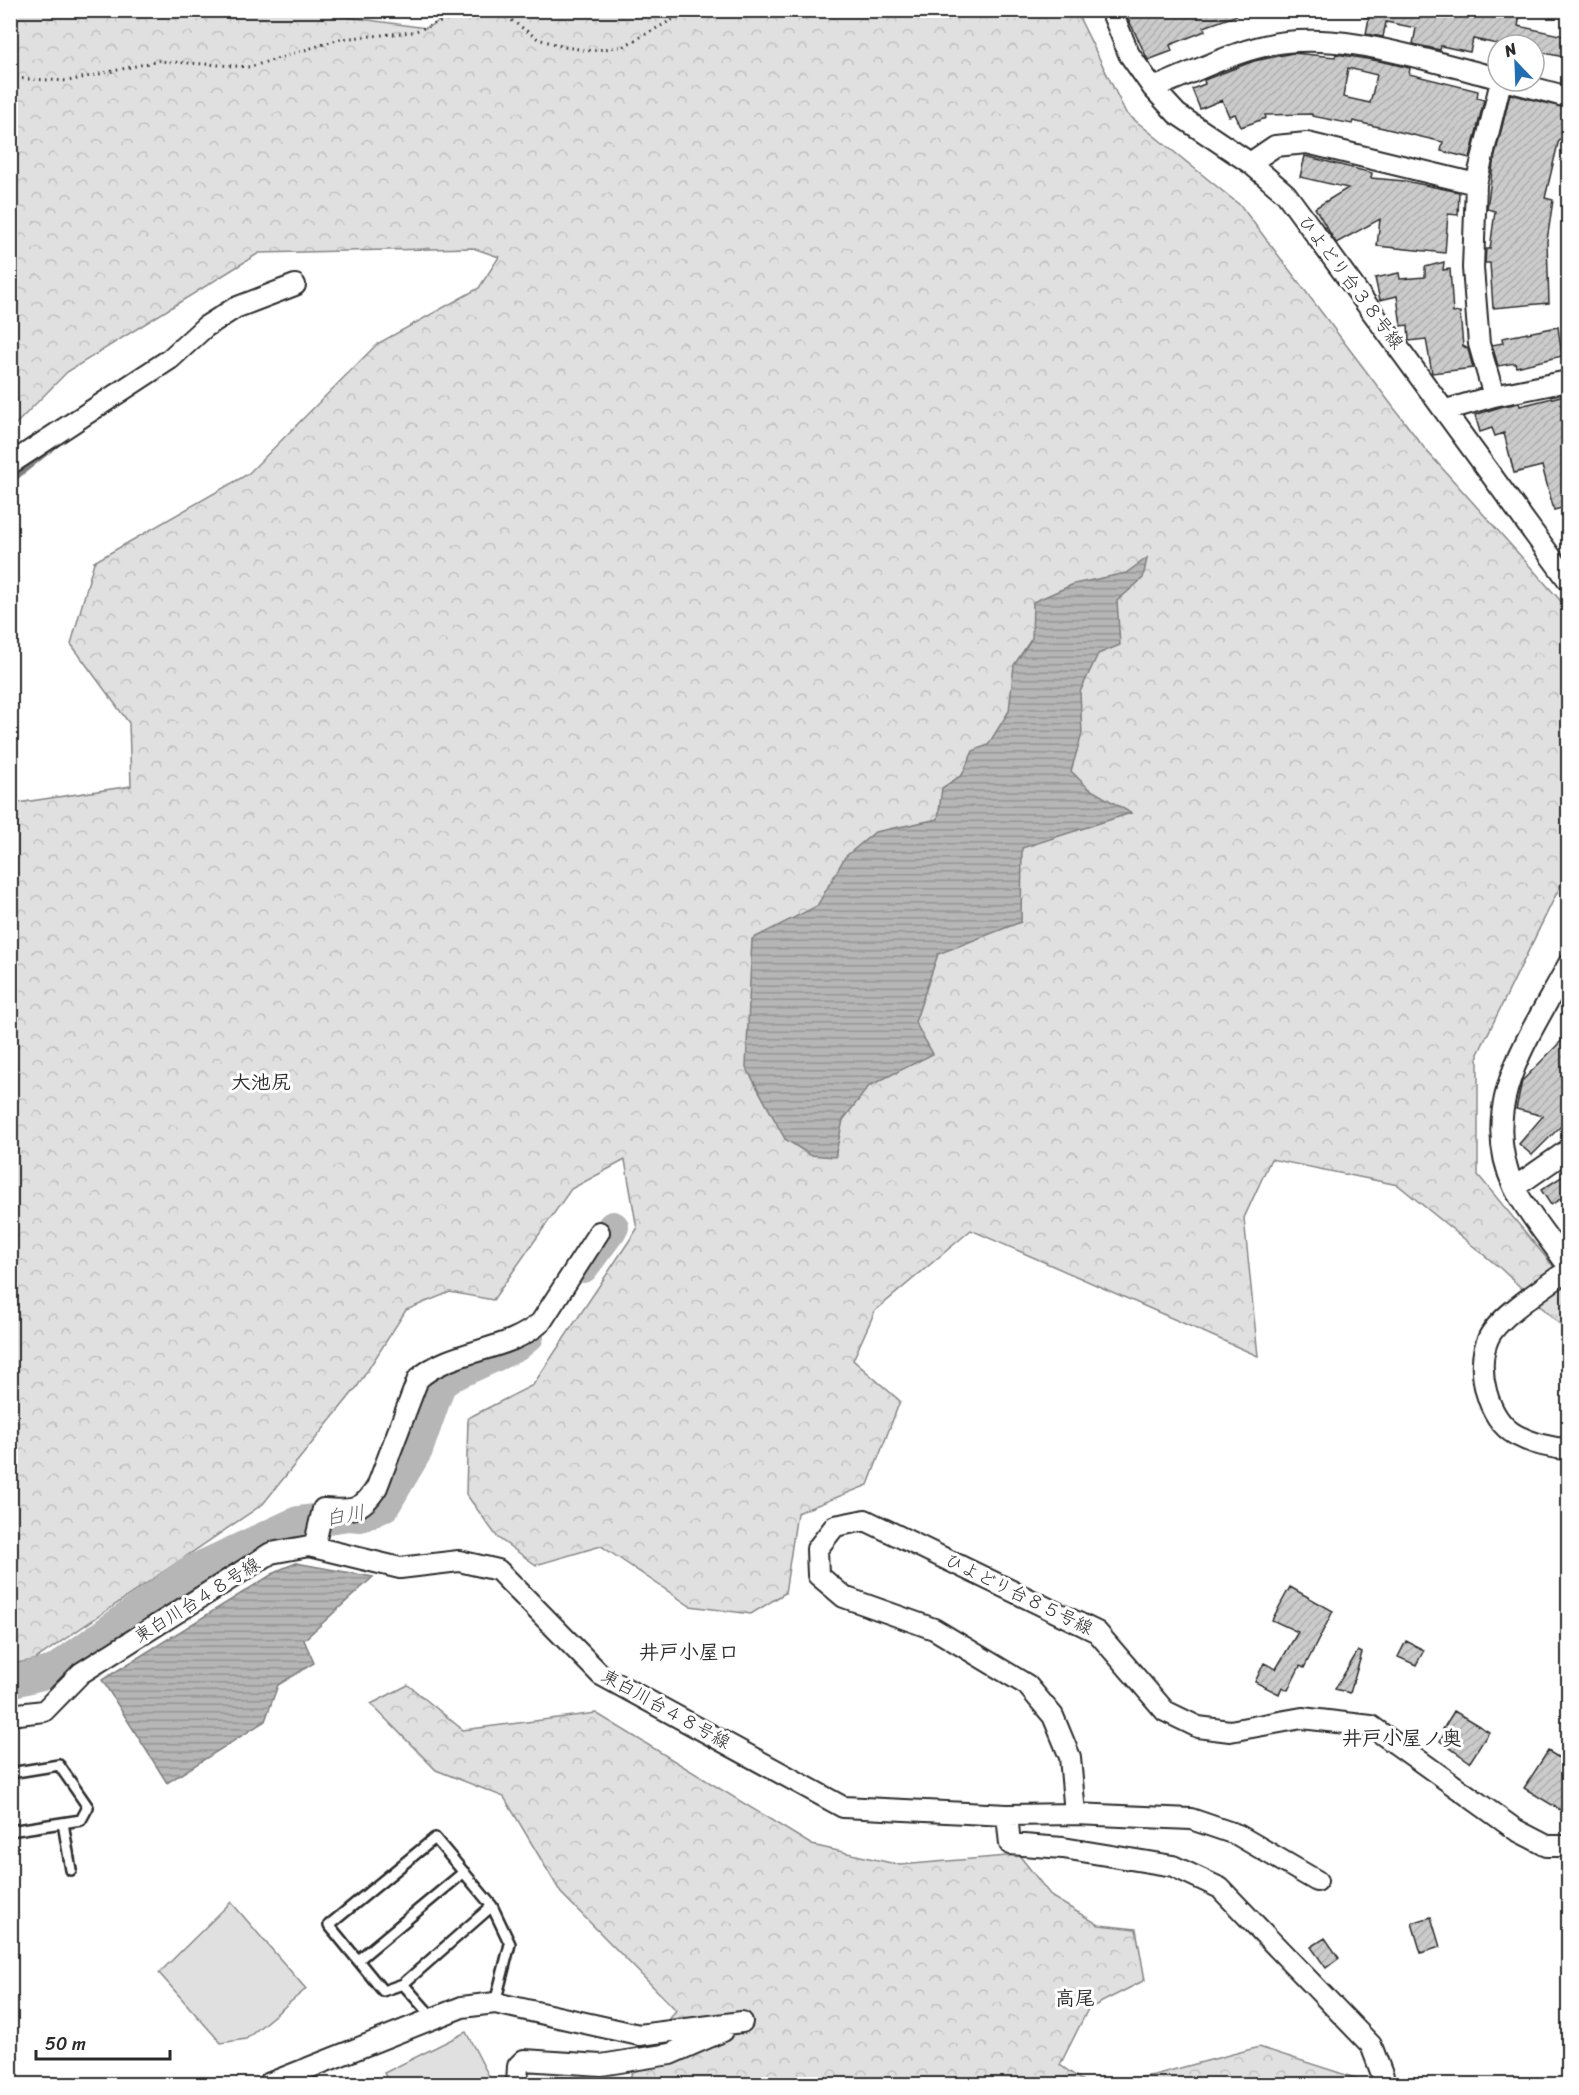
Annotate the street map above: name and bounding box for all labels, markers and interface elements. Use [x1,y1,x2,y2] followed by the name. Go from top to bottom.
[1486,33,1546,93] north arrow
[1499,34,1522,66] text: N
[1289,208,1413,356] street label: ひよどり台３８号線
[231,1065,291,1100] district label: 大池尻
[322,1495,368,1536] water label: 白川
[939,1544,1099,1644] street label: ひよどり台８５号線
[127,1548,267,1652] street label: 東白川台４８号線
[639,1635,739,1670] district label: 井戸小屋口
[595,1660,737,1758] street label: 東白川台４８号線
[1342,1721,1462,1756] district label: 井戸小屋ノ奥
[1055,1981,1095,2016] district label: 高尾
[36,2023,170,2061] scale bar
[45,2028,86,2060] text: 50 m

